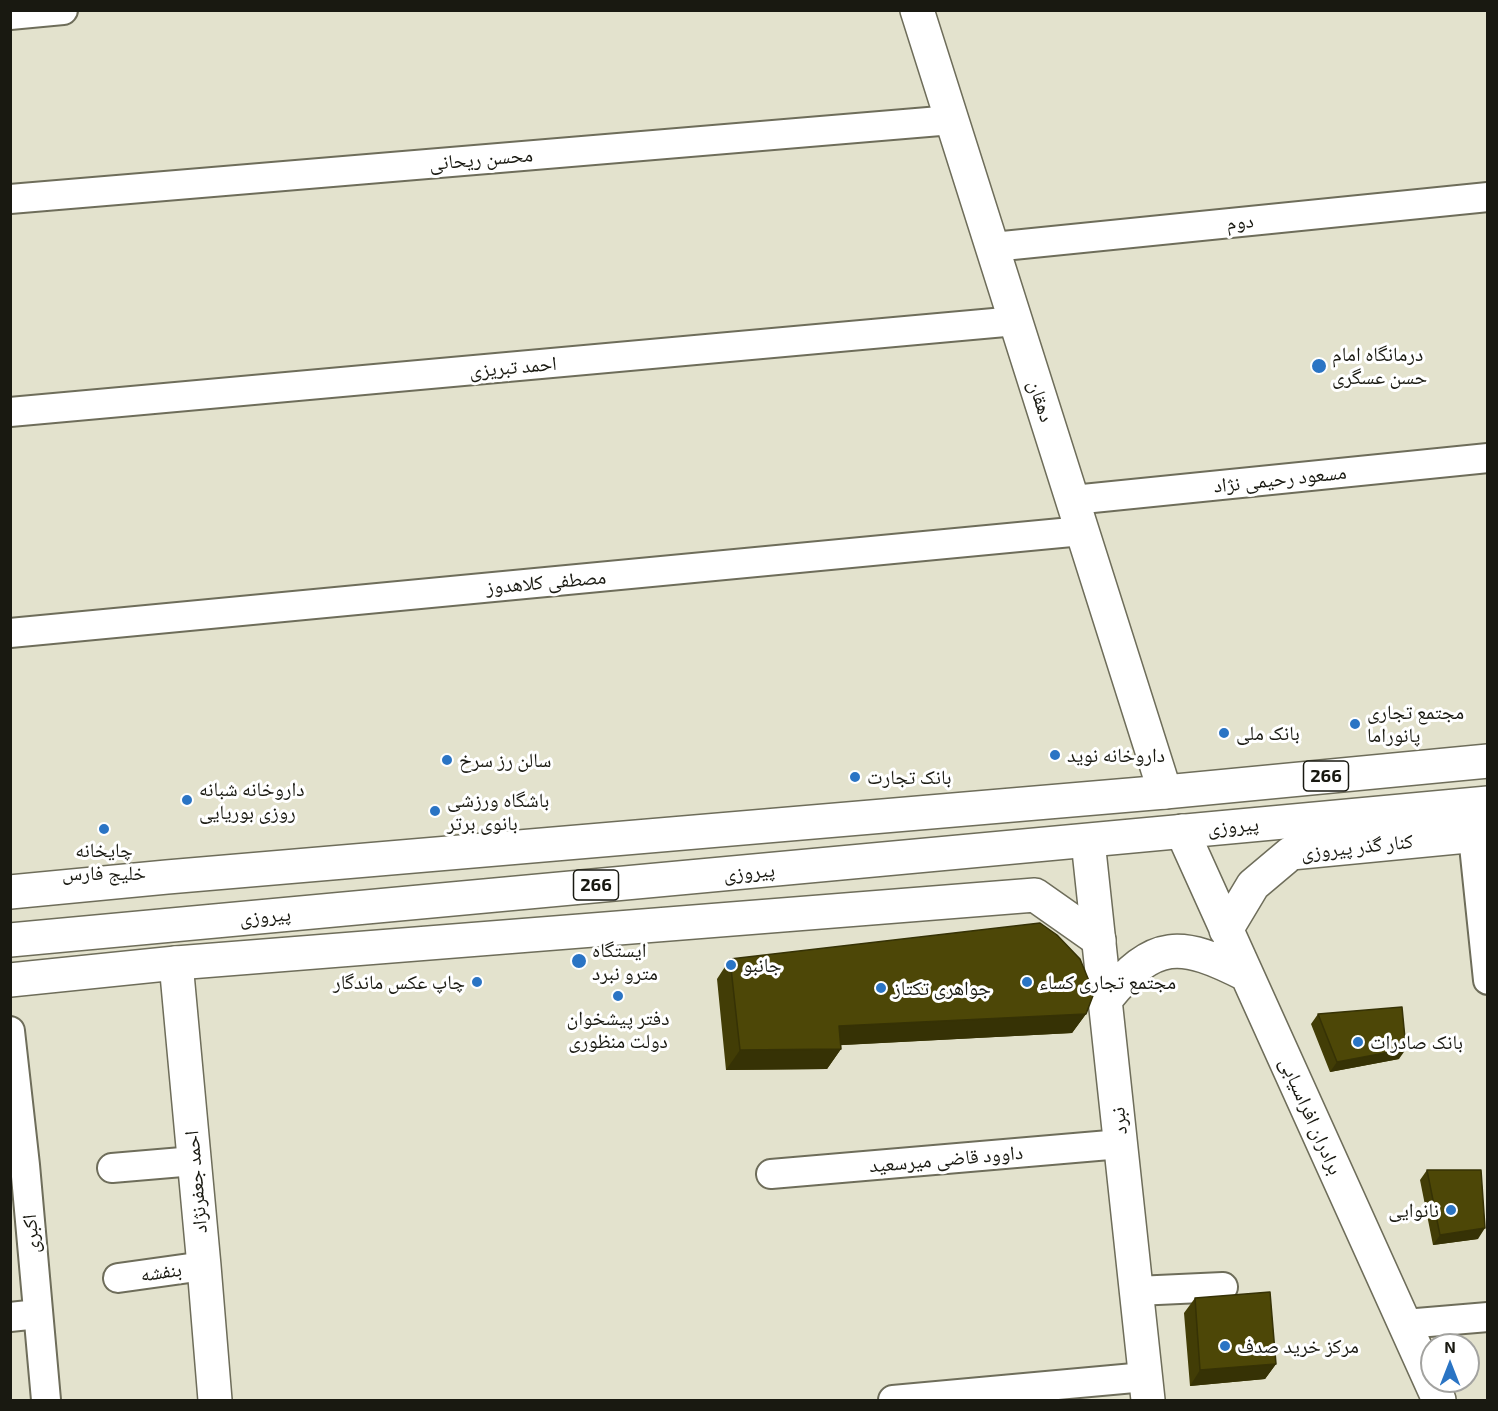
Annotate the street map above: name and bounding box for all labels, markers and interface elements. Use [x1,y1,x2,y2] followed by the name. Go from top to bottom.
[428,143,534,175] street label: محسن ریحانی
[1225,209,1255,235] street label: دوم
[1332,342,1427,389] place label: درمانگاه امام حسن عسگری
[468,351,558,383] street label: احمد تبریزی
[1310,357,1328,375] marker: درمانگاه امام حسن عسگری
[1023,377,1059,425] street label: دهقان
[1212,460,1348,498] street label: مسعود رحیمی نژاد
[485,565,607,599] street label: مصطفی کلاهدوز
[1367,700,1464,747] place label: مجتمع تجاری پانوراما
[1348,717,1362,731] marker: مجتمع تجاری پانوراما
[1236,721,1300,745] place label: بانک ملی
[1217,726,1231,740] marker: بانک ملی
[1067,743,1165,767] place label: داروخانه نوید
[459,748,551,772] place label: سالن رز سرخ
[1048,748,1062,762] marker: داروخانه نوید
[440,753,454,767] marker: سالن رز سرخ
[1304,761,1348,791] road number: 266
[867,765,951,789] place label: بانک تجارت
[848,770,862,784] marker: بانک تجارت
[199,777,304,824] place label: داروخانه شبانه روزی بوریایی
[447,788,549,835] place label: باشگاه ورزشی بانوی برتر
[180,793,194,807] marker: داروخانه شبانه روزی بوریایی
[428,804,442,818] marker: باشگاه ورزشی بانوی برتر
[1206,812,1260,840] street label: پیروزی
[97,822,111,836] marker: چایخانه خلیج فارس
[1300,829,1414,865] street label: کنار گذر پیروزی
[62,838,146,885] place label: چایخانه خلیج فارس
[722,858,776,886] street label: پیروزی
[574,870,618,900] road number: 266
[238,902,292,930] street label: پیروزی
[592,938,658,985] place label: ایستگاه مترو نبرد
[570,952,588,970] marker: ایستگاه مترو نبرد
[743,953,781,977] place label: جانبو
[724,958,738,972] marker: جانبو
[333,970,465,994] place label: چاپ عکس ماندگار
[1039,970,1176,994] place label: مجتمع تجاری کساء
[470,975,484,989] marker: چاپ عکس ماندگار
[1020,975,1034,989] marker: مجتمع تجاری کساء
[893,976,991,1000] place label: جواهری تکتاز
[874,981,888,995] marker: جواهری تکتاز
[611,989,625,1003] marker: دفتر پیشخوان دولت‌ منظوری
[567,1006,669,1053] place label: دفتر پیشخوان دولت‌ منظوری
[1370,1030,1463,1054] place label: بانک صادرات
[1351,1035,1365,1049] marker: بانک صادرات
[1274,1054,1348,1178] street label: برادران افراسیابی
[1106,1106,1132,1136] street label: نبرد
[180,1130,212,1234] street label: احمد جعفرنژاد
[868,1140,1024,1178] street label: داوود قاضی میرسعید
[1388,1198,1439,1222] place label: نانوایی
[1444,1203,1458,1217] marker: نانوایی
[17,1213,45,1255] street label: اکبری
[139,1257,183,1287] street label: بنفشه
[1420,1333,1480,1393] north arrow
[1237,1334,1359,1358] place label: مرکز خرید صدف
[1444,1337,1456,1356] text: N
[1218,1339,1232,1353] marker: مرکز خرید صدف

